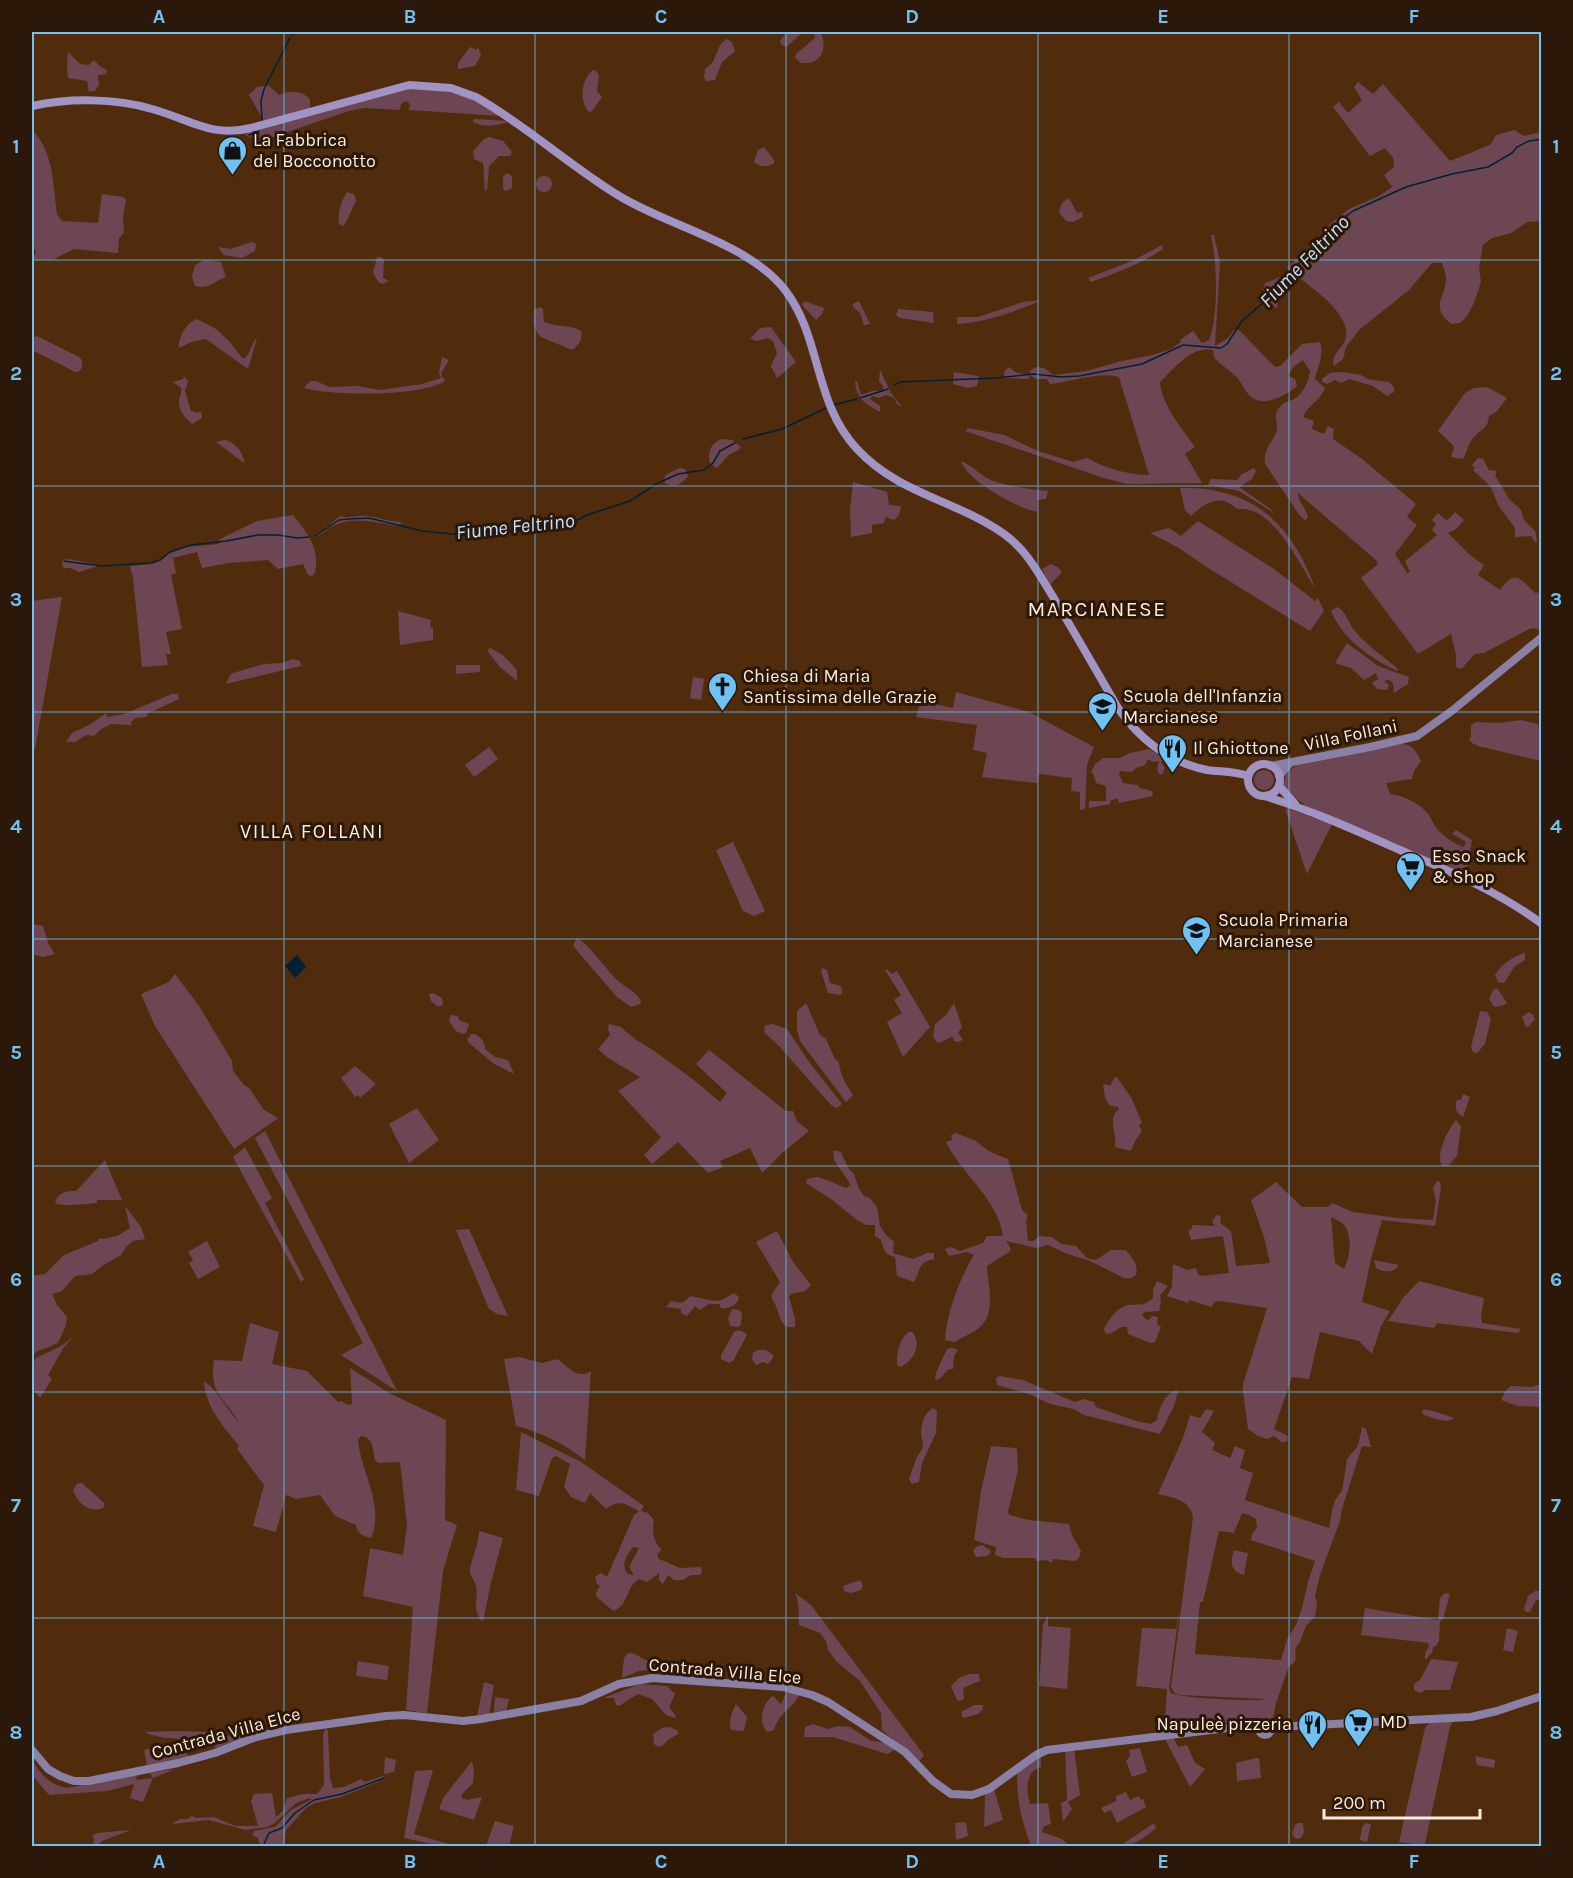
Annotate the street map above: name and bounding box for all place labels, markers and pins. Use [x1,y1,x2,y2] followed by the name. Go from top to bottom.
[253,129,376,172] place label: La Fabbrica del Bocconotto
[216,134,248,176] shop icon: La Fabbrica del Bocconotto
[743,665,937,708] place label: Chiesa di Maria Santissima delle Grazie
[706,670,738,712] church icon: Chiesa di Maria Santissima delle Grazie
[1123,685,1282,728] place label: Scuola dell'Infanzia Marcianese
[1086,690,1118,732] school or university icon: Scuola dell'Infanzia Marcianese
[1156,732,1188,774] restaurant icon: Il Ghiottone
[1193,737,1289,759] place label: Il Ghiottone
[1432,845,1526,888] place label: Esso Snack & Shop
[1395,850,1427,892] supermarket icon: Esso Snack & Shop
[1218,909,1349,952] place label: Scuola Primaria Marcianese
[1181,914,1213,956] school or university icon: Scuola Primaria Marcianese
[1343,1706,1375,1748] supermarket icon: MD
[1297,1708,1329,1750] restaurant icon: Napuleè pizzeria
[1380,1711,1407,1733] place label: MD
[1157,1713,1292,1735] place label: Napuleè pizzeria

